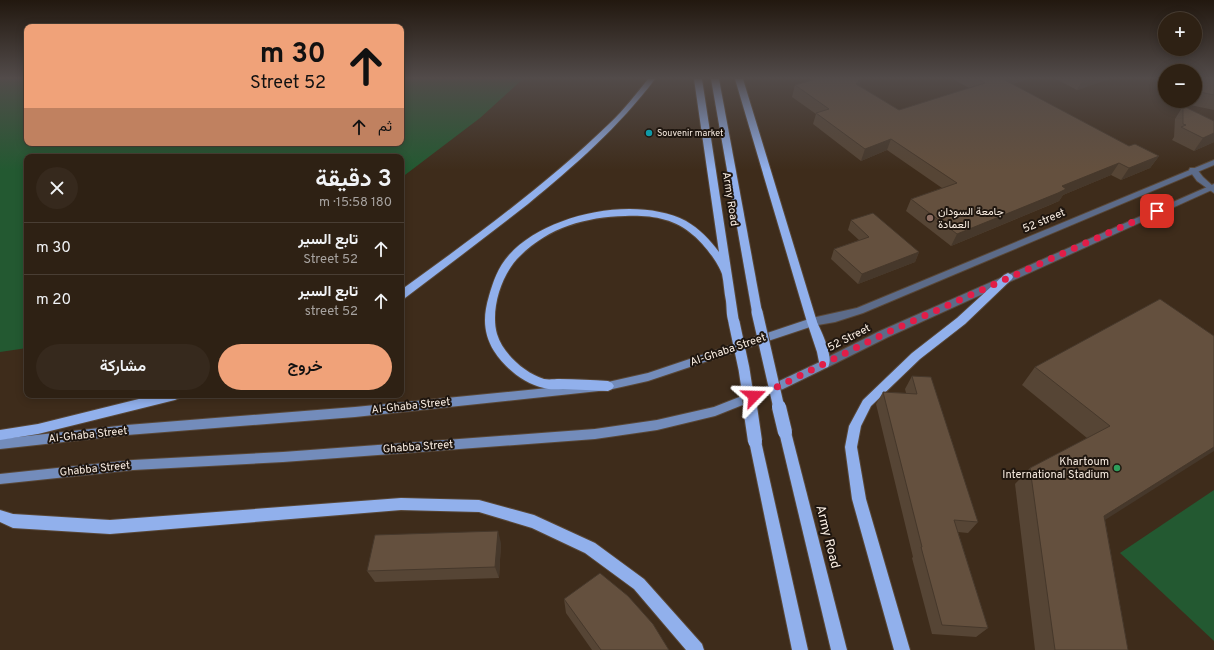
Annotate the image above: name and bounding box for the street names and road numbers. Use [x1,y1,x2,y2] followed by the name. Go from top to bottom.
[719,171,741,227] street label: Army Road
[1021,206,1067,236] street label: 52 street
[825,321,873,355] street label: 52 Street
[688,330,768,370] street label: Al-Ghaba Street
[371,395,451,417] street label: Al-Ghaba Street
[48,424,128,446] street label: Al-Ghaba Street
[382,438,454,456] street label: Ghabba Street
[59,458,131,480] street label: Ghabba Street
[811,504,843,570] street label: Army Road

